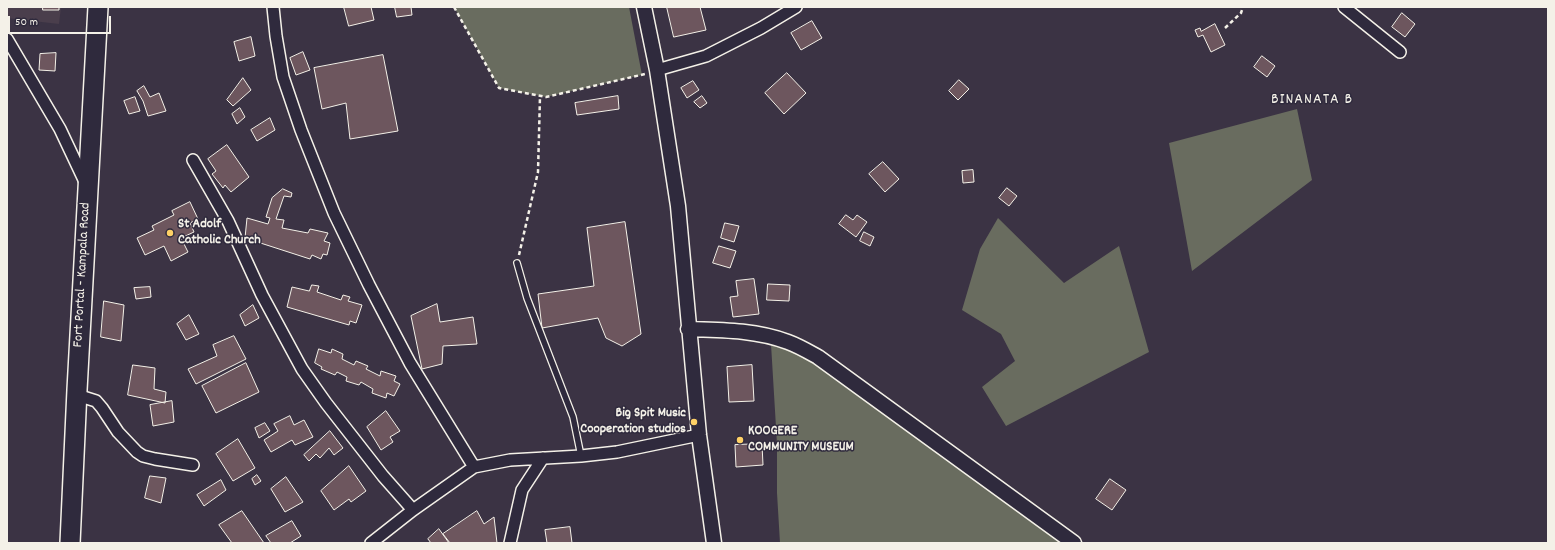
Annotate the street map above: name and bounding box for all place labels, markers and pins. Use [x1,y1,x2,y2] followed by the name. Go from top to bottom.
[178,217,261,250] place label: St Adolf Catholic Church
[165,228,175,238] marker: St Adolf Catholic Church
[580,406,686,438] place label: Big Spit Music Cooperation studios
[689,417,699,427] marker: Big Spit Music Cooperation studios
[748,424,854,456] place label: KOOGERE COMMUNITY MUSEUM
[735,435,745,445] marker: KOOGERE COMMUNITY MUSEUM

